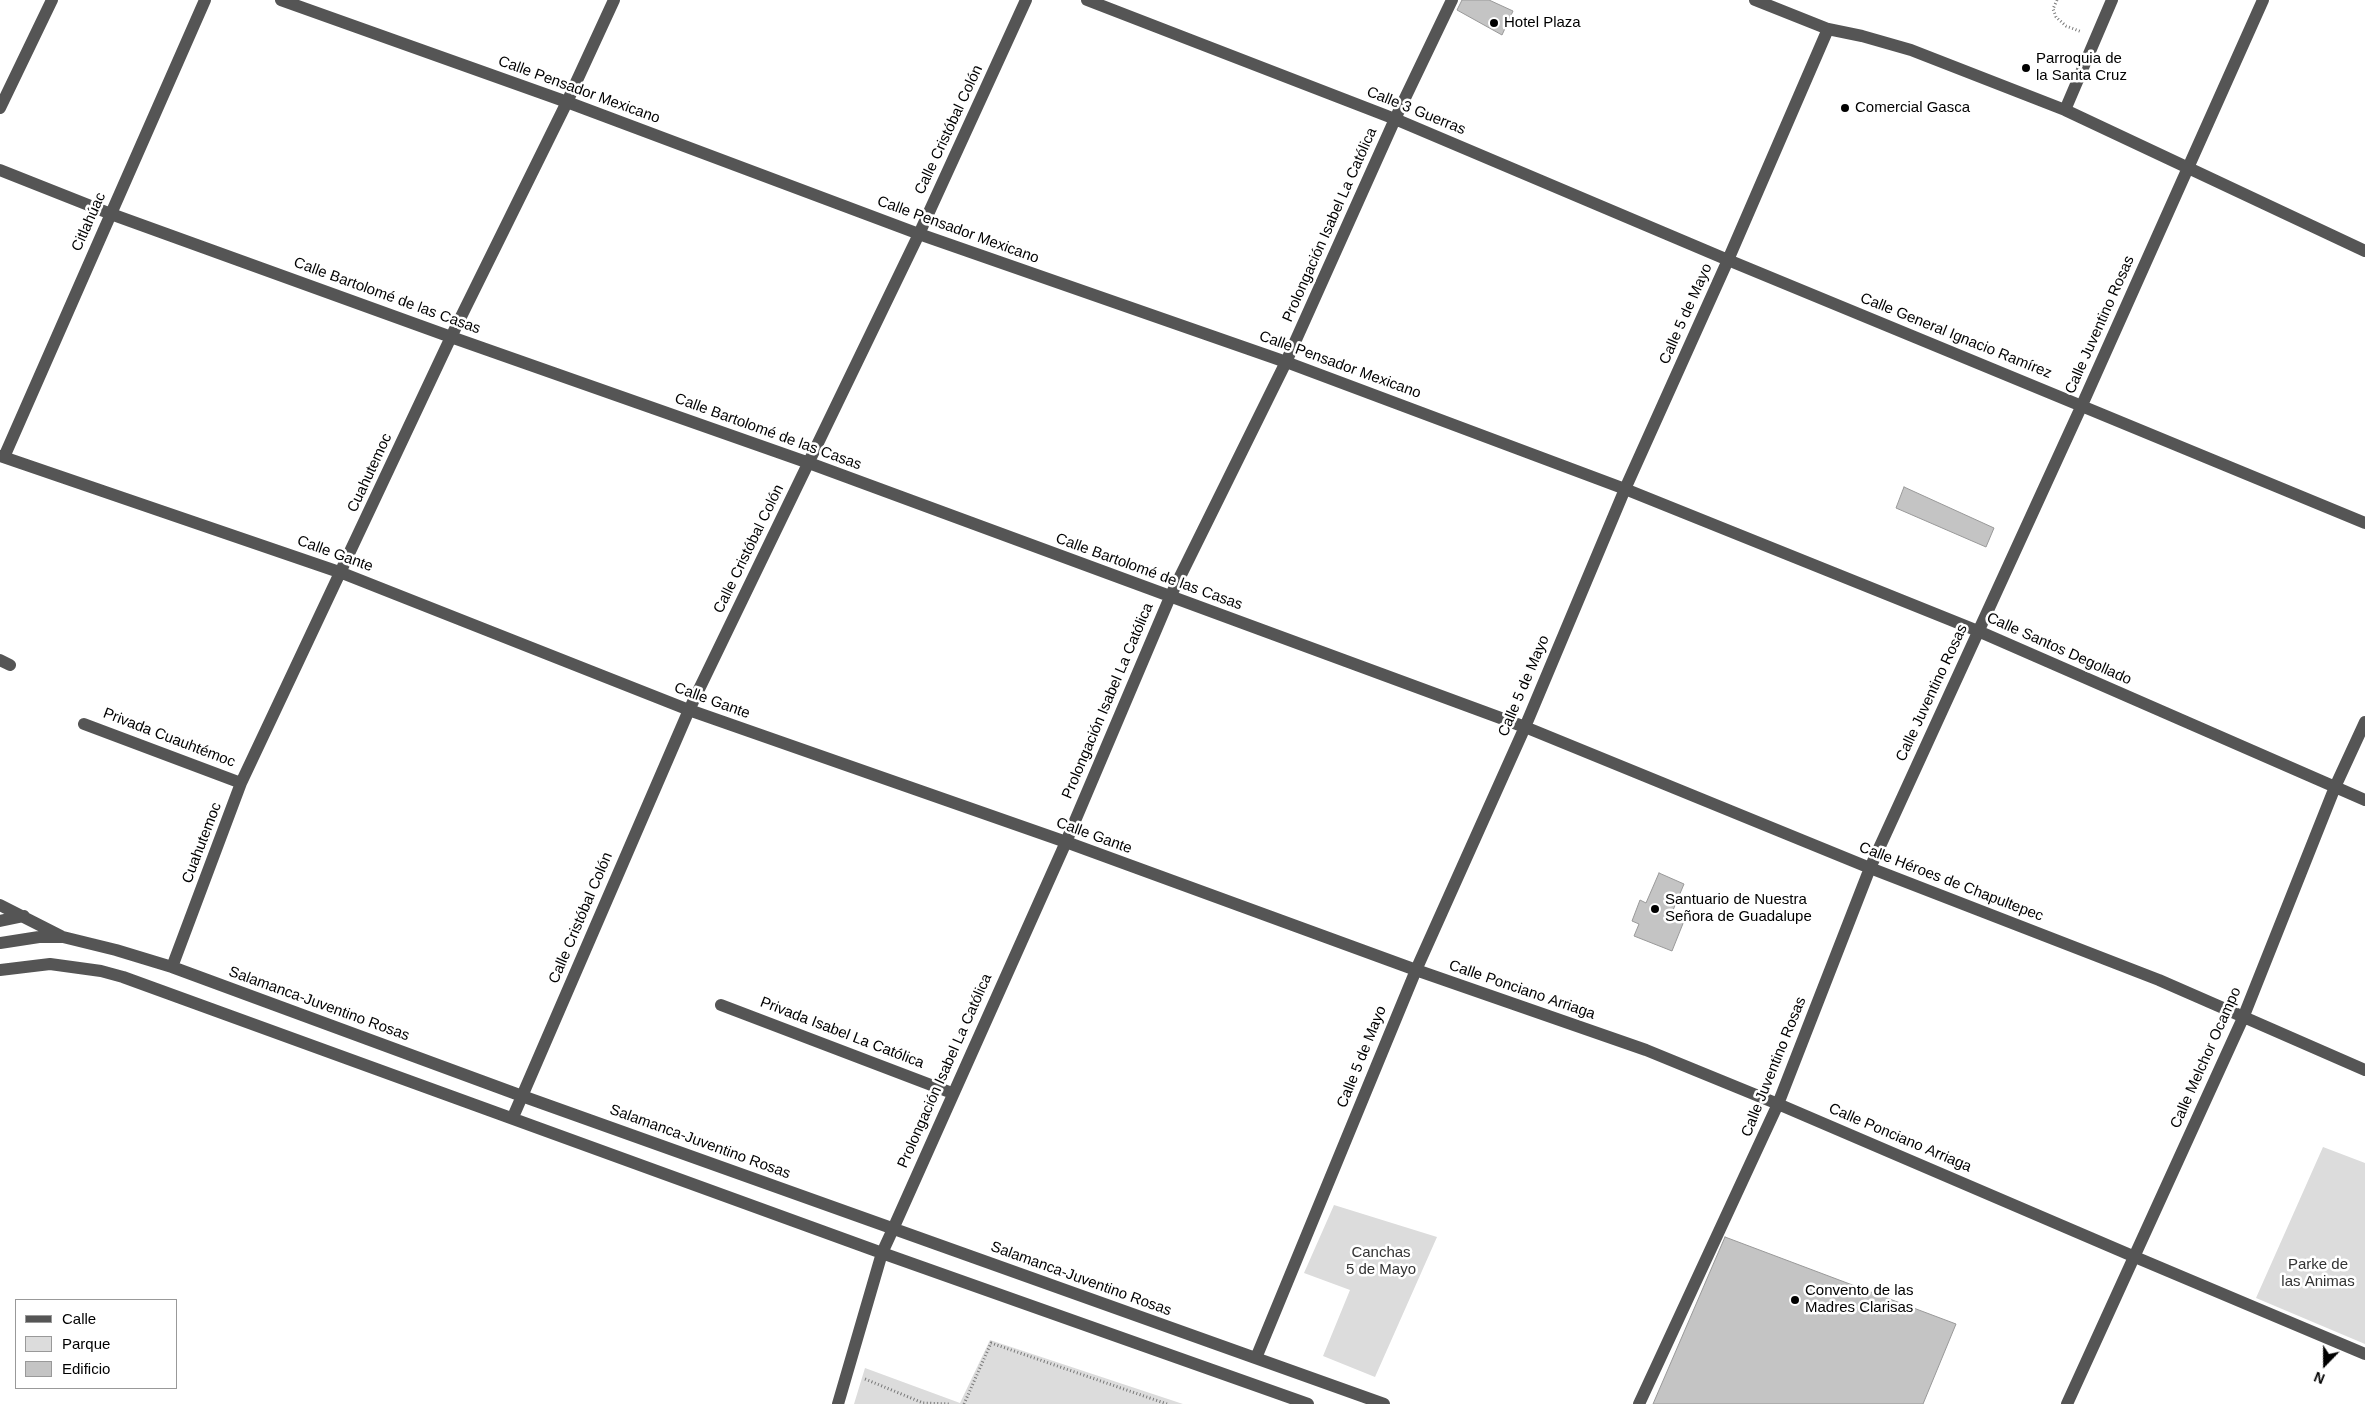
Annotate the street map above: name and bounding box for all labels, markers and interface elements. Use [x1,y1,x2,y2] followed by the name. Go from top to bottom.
[1504,14,1581,32] place label: Hotel Plaza
[1488,17,1500,29] marker: Hotel Plaza
[2036,50,2127,85] place label: Parroquia de la Santa Cruz
[496,52,662,128] street label: Calle Pensador Mexicano
[911,62,987,198] street label: Calle Cristóbal Colón
[2020,62,2032,74] marker: Parroquia de la Santa Cruz
[1364,83,1468,139] street label: Calle 3 Guerras
[1855,99,1970,117] place label: Comercial Gasca
[1839,102,1851,114] marker: Comercial Gasca
[1279,125,1381,325] street label: Prolongación Isabel La Católica
[68,190,110,254] street label: Citlahúac
[875,192,1041,268] street label: Calle Pensador Mexicano
[2061,253,2139,397] street label: Calle Juventino Rosas
[291,254,483,338] street label: Calle Bartolomé de las Casas
[1656,261,1716,367] street label: Calle 5 de Mayo
[1858,289,2054,383] street label: Calle General Ignacio Ramírez
[1257,327,1423,403] street label: Calle Pensador Mexicano
[672,390,864,474] street label: Calle Bartolomé de las Casas
[344,431,396,515] street label: Cuahutemoc
[710,482,788,616] street label: Calle Cristóbal Colón
[1053,530,1245,614] street label: Calle Bartolomé de las Casas
[295,532,375,576] street label: Calle Gante
[1058,600,1158,802] street label: Prolongación Isabel La Católica
[1984,609,2134,689] street label: Calle Santos Degollado
[1892,622,1972,764] street label: Calle Juventino Rosas
[1495,633,1553,739] street label: Calle 5 de Mayo
[672,679,752,723] street label: Calle Gante
[100,704,238,772] street label: Privada Cuauhtémoc
[178,800,226,886] street label: Cuahutemoc
[1054,814,1134,858] street label: Calle Gante
[1856,838,2046,926] street label: Calle Héroes de Chapultepec
[545,850,617,986] street label: Calle Cristóbal Colón
[1665,891,1812,926] place label: Santuario de Nuestra Señora de Guadalupe
[1649,903,1661,915] marker: Santuario de Nuestra Señora de Guadalupe
[1447,957,1597,1023] street label: Calle Ponciano Arriaga
[226,963,412,1045] street label: Salamanca-Juventino Rosas
[894,971,996,1171] street label: Prolongación Isabel La Católica
[2167,985,2245,1131] street label: Calle Melchor Ocampo
[757,993,927,1073] street label: Privada Isabel La Católica
[1738,994,1810,1140] street label: Calle Juventino Rosas
[1333,1003,1391,1111] street label: Calle 5 de Mayo
[1826,1100,1974,1176] street label: Calle Ponciano Arriaga
[607,1101,793,1183] street label: Salamanca-Juventino Rosas
[988,1238,1174,1320] street label: Salamanca-Juventino Rosas
[1346,1244,1416,1279] park label: Canchas 5 de Mayo
[2281,1256,2355,1291] park label: Parke de las Animas
[1805,1282,1913,1317] place label: Convento de las Madres Clarisas
[1789,1294,1801,1306] marker: Convento de las Madres Clarisas
[15,1299,178,1389] legend
[62,1310,96,1327] text: Calle
[62,1335,110,1352] text: Parque
[2300,1339,2350,1389] north arrow
[62,1360,110,1377] text: Edificio
[2312,1369,2327,1387] text: N

